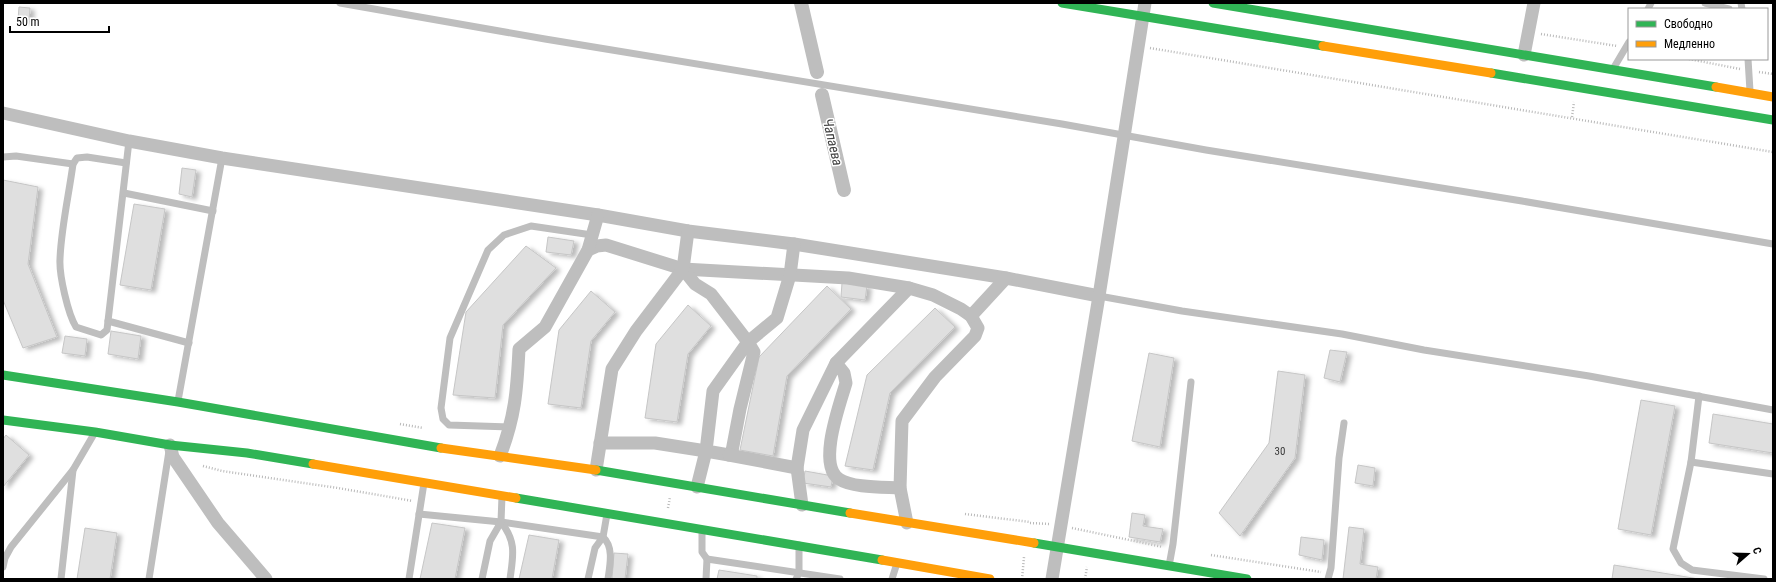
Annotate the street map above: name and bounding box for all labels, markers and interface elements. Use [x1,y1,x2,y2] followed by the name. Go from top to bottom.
[10,8,109,34] scale bar
[1628,8,1768,60] legend
[16,15,40,29] text: 50 m
[1664,17,1713,31] text: Свободно
[1664,37,1715,51] text: Медленно
[820,117,846,167] water label: Чапаева
[1275,445,1285,458] house number: 30
[1728,534,1768,574] north arrow
[1750,546,1764,556] text: С

